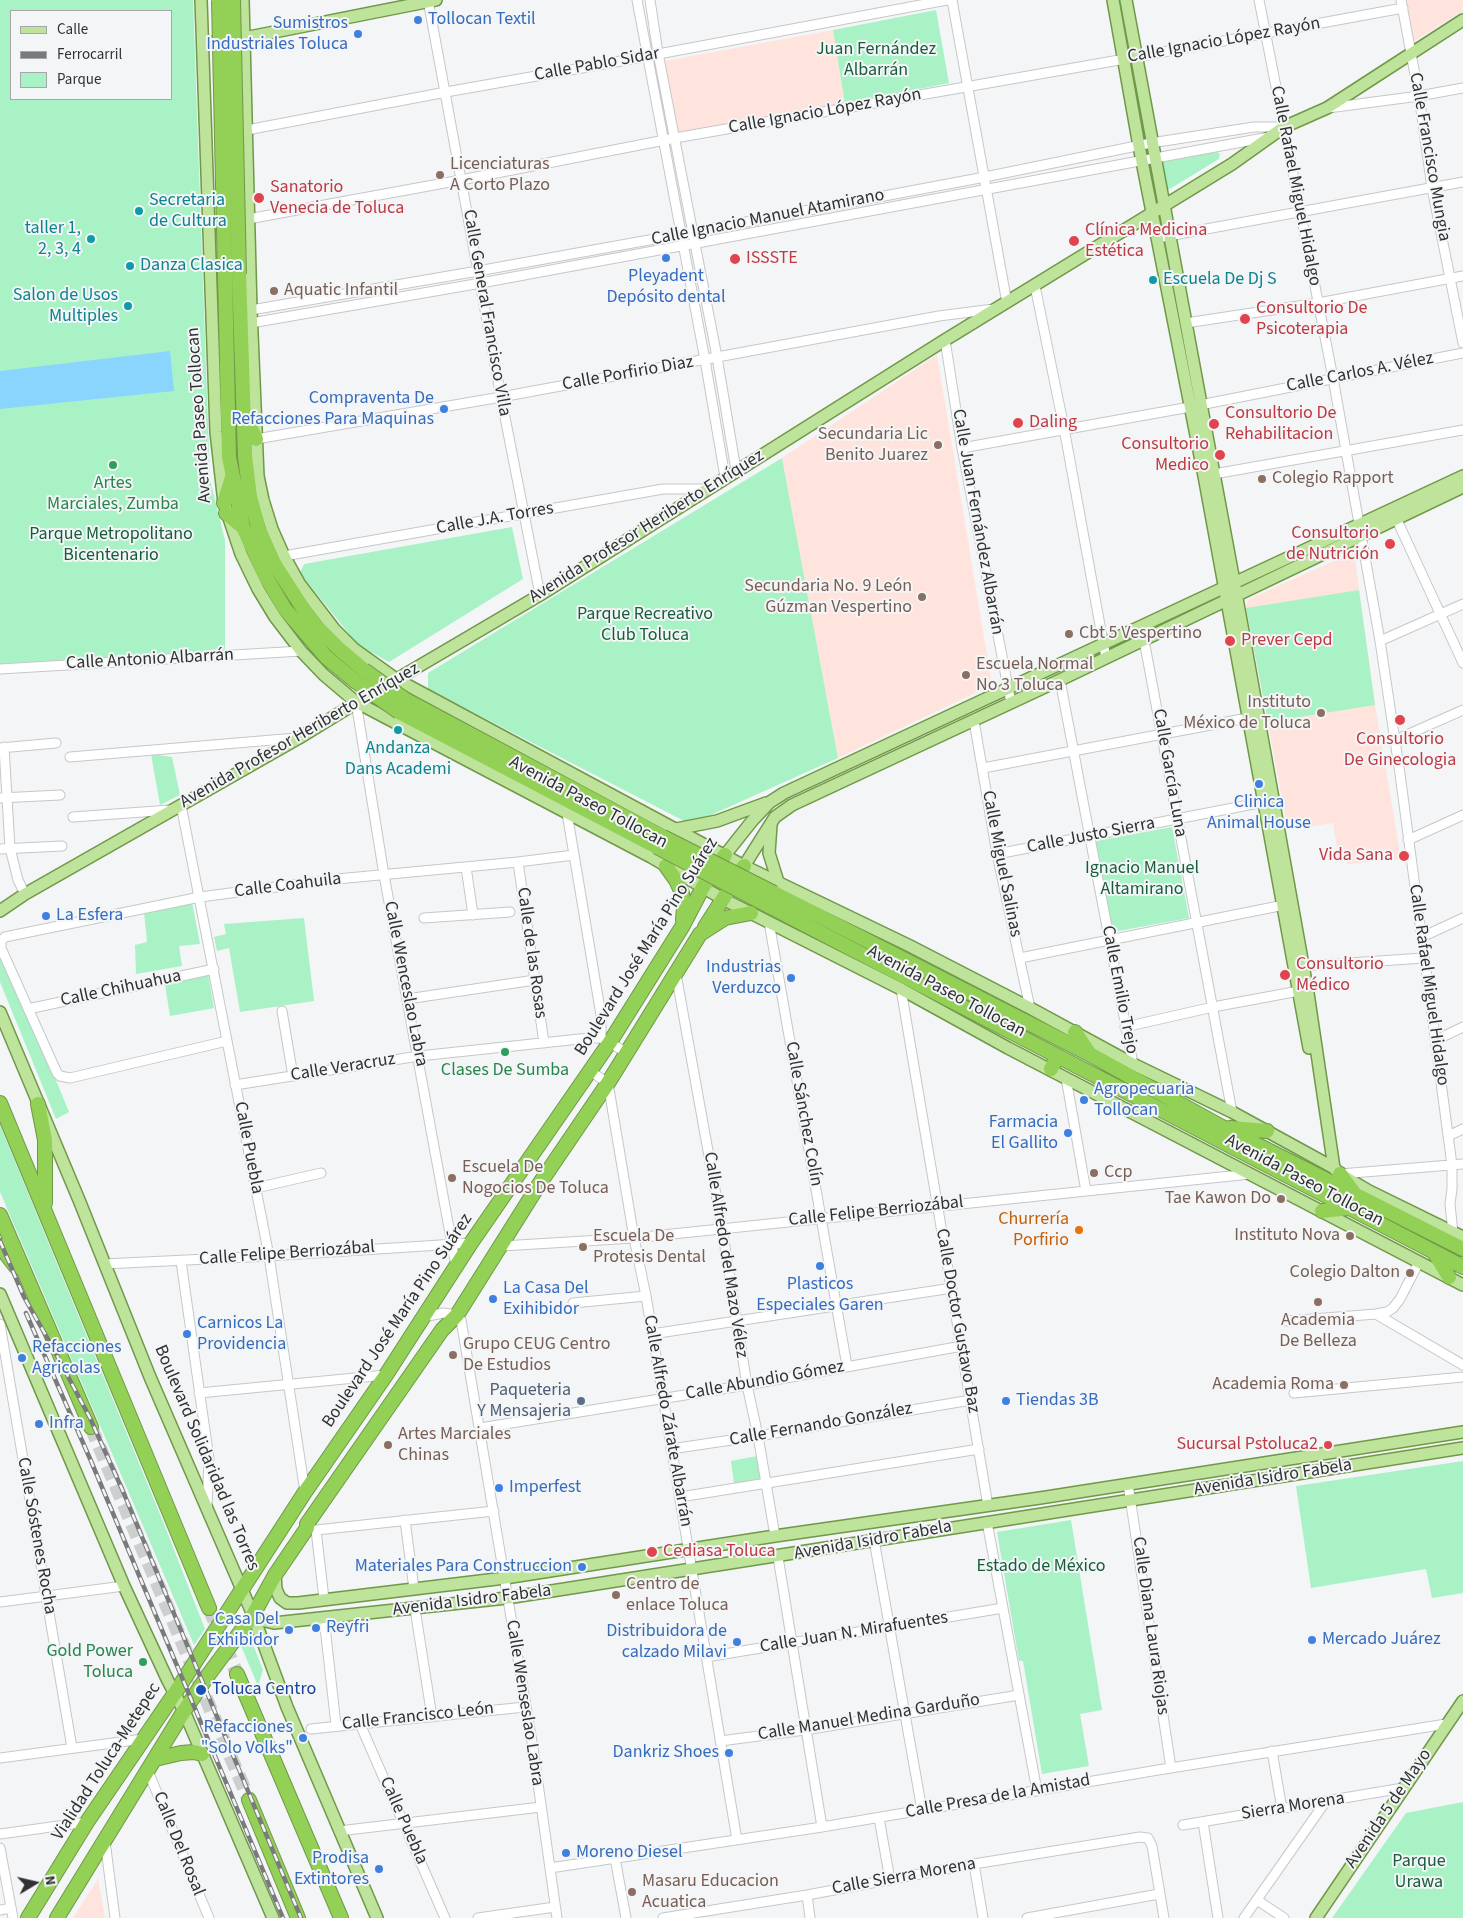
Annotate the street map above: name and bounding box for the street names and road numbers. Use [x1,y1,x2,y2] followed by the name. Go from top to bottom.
[1126,13,1322,69] street label: Calle Ignacio López Rayón
[533,43,661,87] street label: Calle Pablo Sidar
[1404,71,1454,243] street label: Calle Francisco Mungia
[727,84,923,140] street label: Calle Ignacio López Rayón
[1265,84,1325,288] street label: Calle Rafael Miguel Hidalgo
[650,185,886,251] street label: Calle Ignacio Manuel Atamirano
[457,208,515,418] street label: Calle General Francisco Villa
[183,326,217,504] street label: Avenida Paseo Tollocan
[1285,348,1435,398] street label: Calle Carlos A. Vélez
[561,352,695,396] street label: Calle Porfirio Diaz
[946,407,1008,637] street label: Calle Juan Fernández Albarrán
[526,446,768,608] street label: Avenida Profesor Heriberto Enríquez
[435,498,555,540] street label: Calle J.A. Torres
[66,645,234,675] street label: Calle Antonio Albarrán
[176,658,424,814] street label: Avenida Profesor Heriberto Enríquez
[1147,707,1191,839] street label: Calle García Luna
[505,752,671,854] street label: Avenida Paseo Tollocan
[976,789,1026,939] street label: Calle Miguel Salinas
[1025,813,1157,859] street label: Calle Justo Sierra
[571,834,723,1060] street label: Boulevard José María Pino Suárez
[233,869,343,903] street label: Calle Coahuila
[1403,883,1453,1087] street label: Calle Rafael Miguel Hidalgo
[511,886,551,1020] street label: Calle de las Rosas
[378,900,432,1068] street label: Calle Wenceslao Labra
[1096,924,1142,1056] street label: Calle Emilio Trejo
[863,941,1029,1043] street label: Avenida Paseo Tollocan
[59,966,183,1012] street label: Calle Chihuahua
[780,1040,826,1188] street label: Calle Sánchez Colín
[289,1049,397,1087] street label: Calle Veracruz
[228,1100,268,1196] street label: Calle Puebla
[1221,1130,1387,1232] street label: Avenida Paseo Tollocan
[698,1150,752,1360] street label: Calle Alfredo del Mazo Vélez
[787,1192,965,1232] street label: Calle Felipe Berriozábal
[318,1210,478,1432] street label: Boulevard José María Pino Suárez
[930,1227,984,1415] street label: Calle Doctor Gustavo Baz
[198,1237,376,1271] street label: Calle Felipe Berriozábal
[638,1313,696,1529] street label: Calle Alfredo Zárate Albarrán
[149,1342,263,1574] street label: Boulevard Solidaridad las Torres
[684,1356,846,1406] street label: Calle Abundio Gómez
[728,1398,914,1452] street label: Calle Fernando González
[1192,1455,1354,1501] street label: Avenida Isidro Fabela
[12,1456,60,1616] street label: Calle Sóstenes Rocha
[792,1516,954,1566] street label: Avenida Isidro Fabela
[1127,1536,1173,1716] street label: Calle Diana Laura Riojas
[391,1581,553,1621] street label: Avenida Isidro Fabela
[758,1607,950,1659] street label: Calle Juan N. Mirafuentes
[500,1619,548,1787] street label: Calle Wenseslao Labra
[48,1679,166,1845] street label: Vialidad Toluca-Metepec
[756,1690,982,1746] street label: Calle Manuel Medina Garduño
[341,1698,495,1736] street label: Calle Francisco León
[1341,1745,1437,1873] street label: Avenida 5 de Mayo
[904,1770,1092,1824] street label: Calle Presa de la Amistad
[374,1774,432,1868] street label: Calle Puebla
[1240,1788,1346,1826] street label: Sierra Morena
[147,1789,209,1899] street label: Calle Del Rosal
[830,1854,978,1900] street label: Calle Sierra Morena

